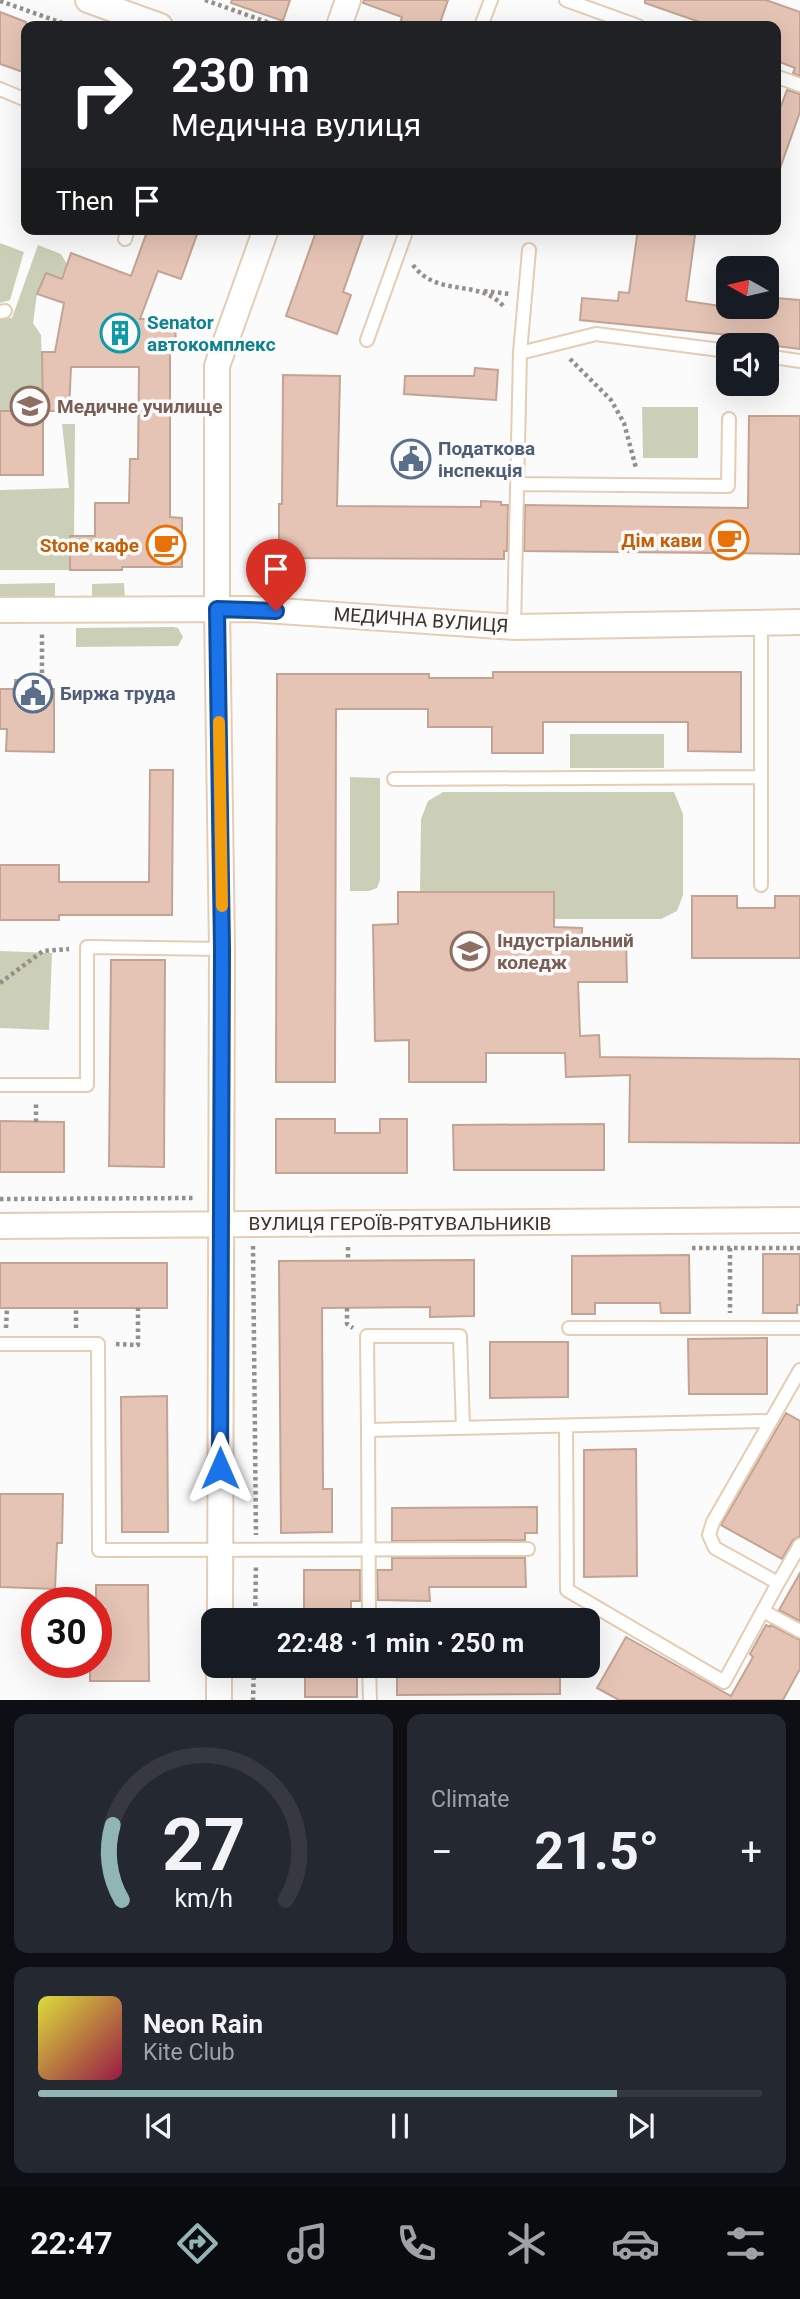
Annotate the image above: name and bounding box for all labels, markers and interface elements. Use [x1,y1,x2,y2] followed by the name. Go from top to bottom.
[171,47,310,104] text: 230 m
[56,49,147,140] icon: right
[171,106,421,144] text: Медична вулиця
[128,182,166,220] icon: arrive
[56,186,114,216] text: Then
[716,256,779,318] north arrow
[716,256,779,396] map controls
[147,311,276,356] place label: Senator автокомплекс
[99,312,141,354] building icon: Senator автокомплекс
[716,333,779,396] button: sound
[9,385,51,427] school or university icon: Медичне училище
[57,395,223,418] place label: Медичне училище
[438,437,535,482] place label: Податкова інспекція
[390,438,432,480] public building icon: Податкова інспекція
[708,519,750,561] cafe icon: Дiм кави
[145,524,187,566] cafe icon: Stone кафе
[621,529,702,552] place label: Дiм кави
[40,534,139,557] place label: Stone кафе
[246,539,306,611] pin
[257,550,295,588] icon: arrive
[333,602,509,638] street label: МЕДИЧНА ВУЛИЦЯ
[12,672,54,714] public building icon: Биржа труда
[60,682,176,705] place label: Биржа труда
[497,929,634,974] place label: Індустріальний коледж
[449,930,491,972] school or university icon: Індустріальний коледж
[249,1212,551,1235] street label: ВУЛИЦЯ ГЕРОЇВ-РЯТУВАЛЬНИКІВ
[183,1431,257,1505] position arrow
[21,1587,112,1678] speed limit sign: 30
[277,1628,524,1658] text: 22:48 · 1 min · 250 m
[431,1786,510,1813] text: Climate
[162,1802,245,1888] text: 27
[534,1821,659,1882] text: 21.5°
[431,1830,453,1874] text: −
[740,1830,762,1874] text: +
[174,1883,233,1912] text: km/h
[143,2009,263,2039] text: Neon Rain
[143,2039,235,2066] text: Kite Club
[140,2107,178,2145] icon: previous
[381,2107,419,2145] icon: pause
[622,2107,660,2145] icon: next
[173,2219,222,2268] icon: directions
[283,2219,332,2268] icon: music
[392,2219,441,2268] icon: phone
[502,2219,551,2268] icon: climate
[611,2219,660,2268] icon: car
[721,2219,770,2268] icon: filters
[30,2224,113,2262] text: 22:47

